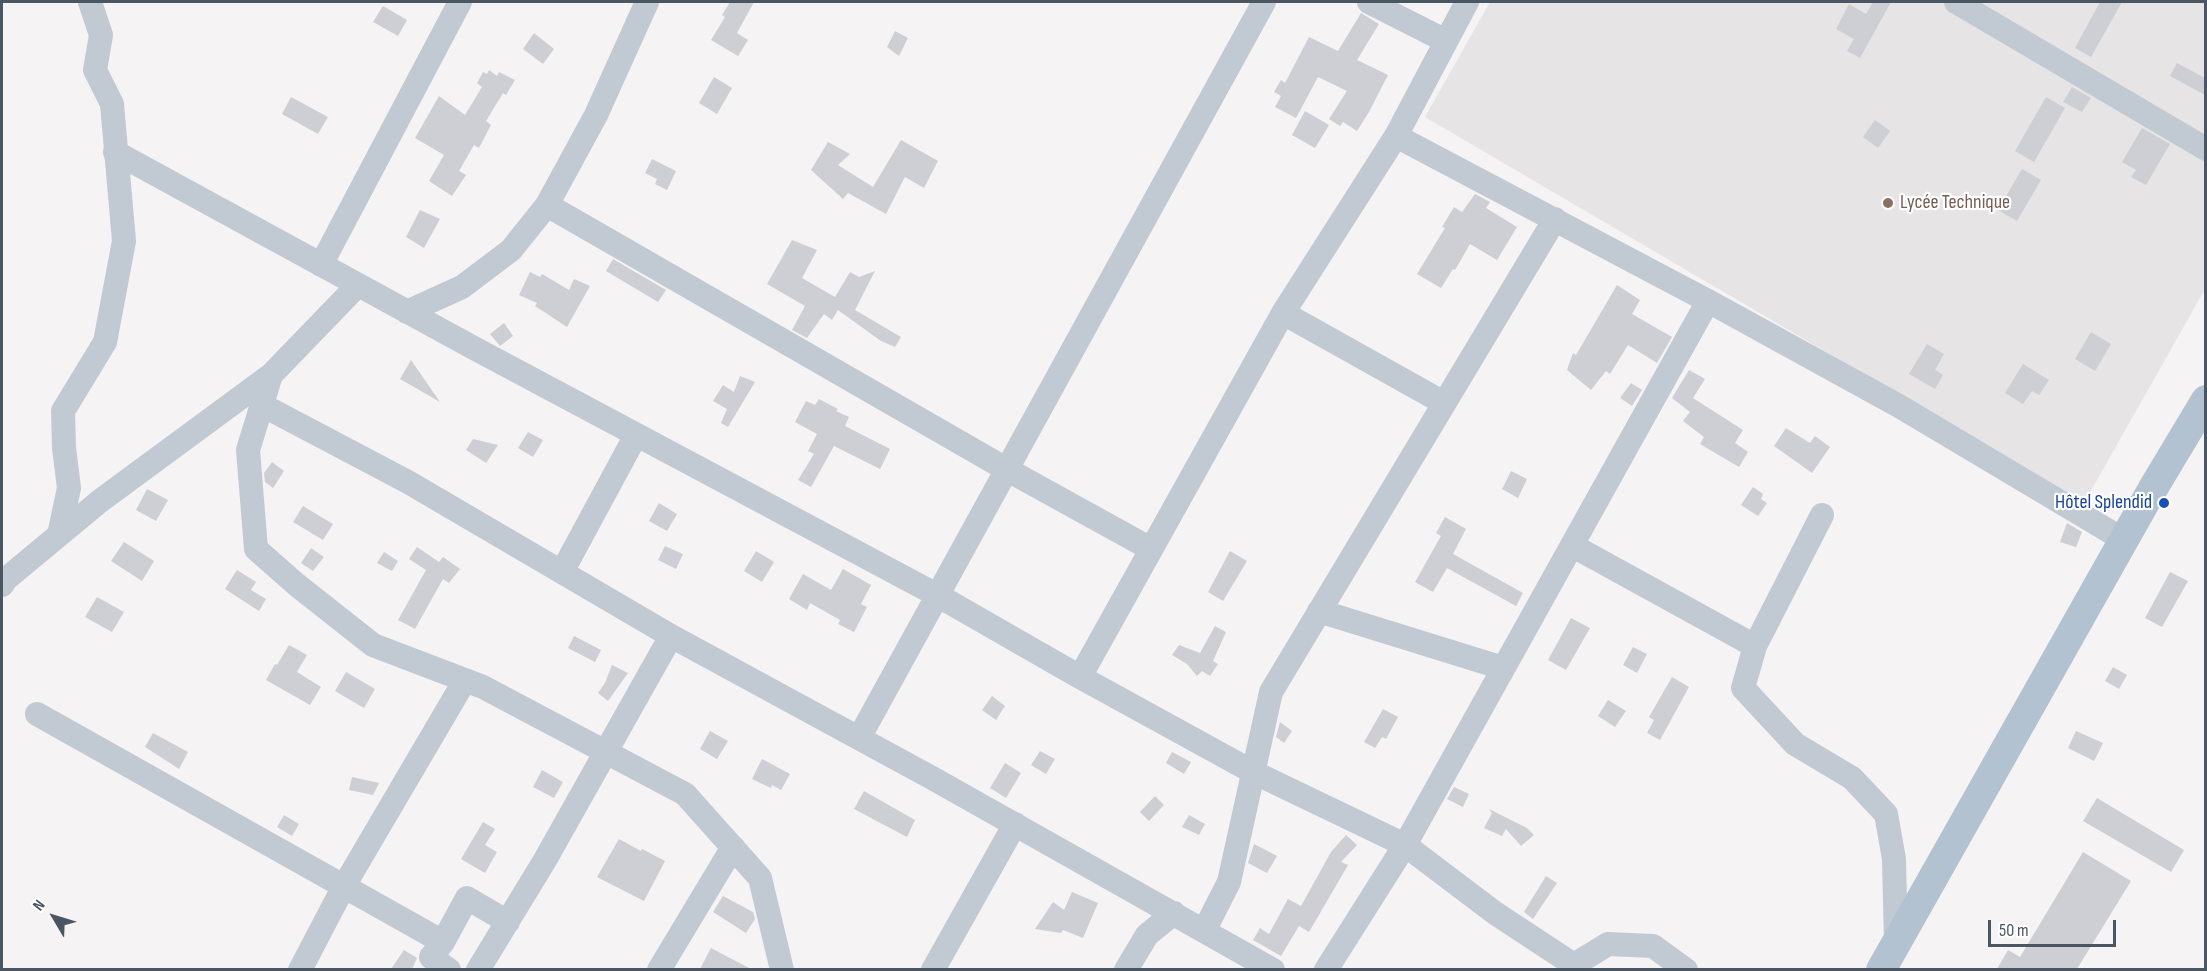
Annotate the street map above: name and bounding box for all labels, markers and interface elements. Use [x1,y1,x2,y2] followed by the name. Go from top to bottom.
[1900,191,2010,215] place label: Lycée Technique
[1881,196,1895,210] marker: Lycée Technique
[2055,491,2152,515] place label: Hôtel Splendid
[2157,496,2171,510] marker: Hôtel Splendid
[24,887,84,947] north arrow
[29,896,50,915] text: N
[1991,908,2118,946] scale bar
[1999,920,2029,941] text: 50 m

